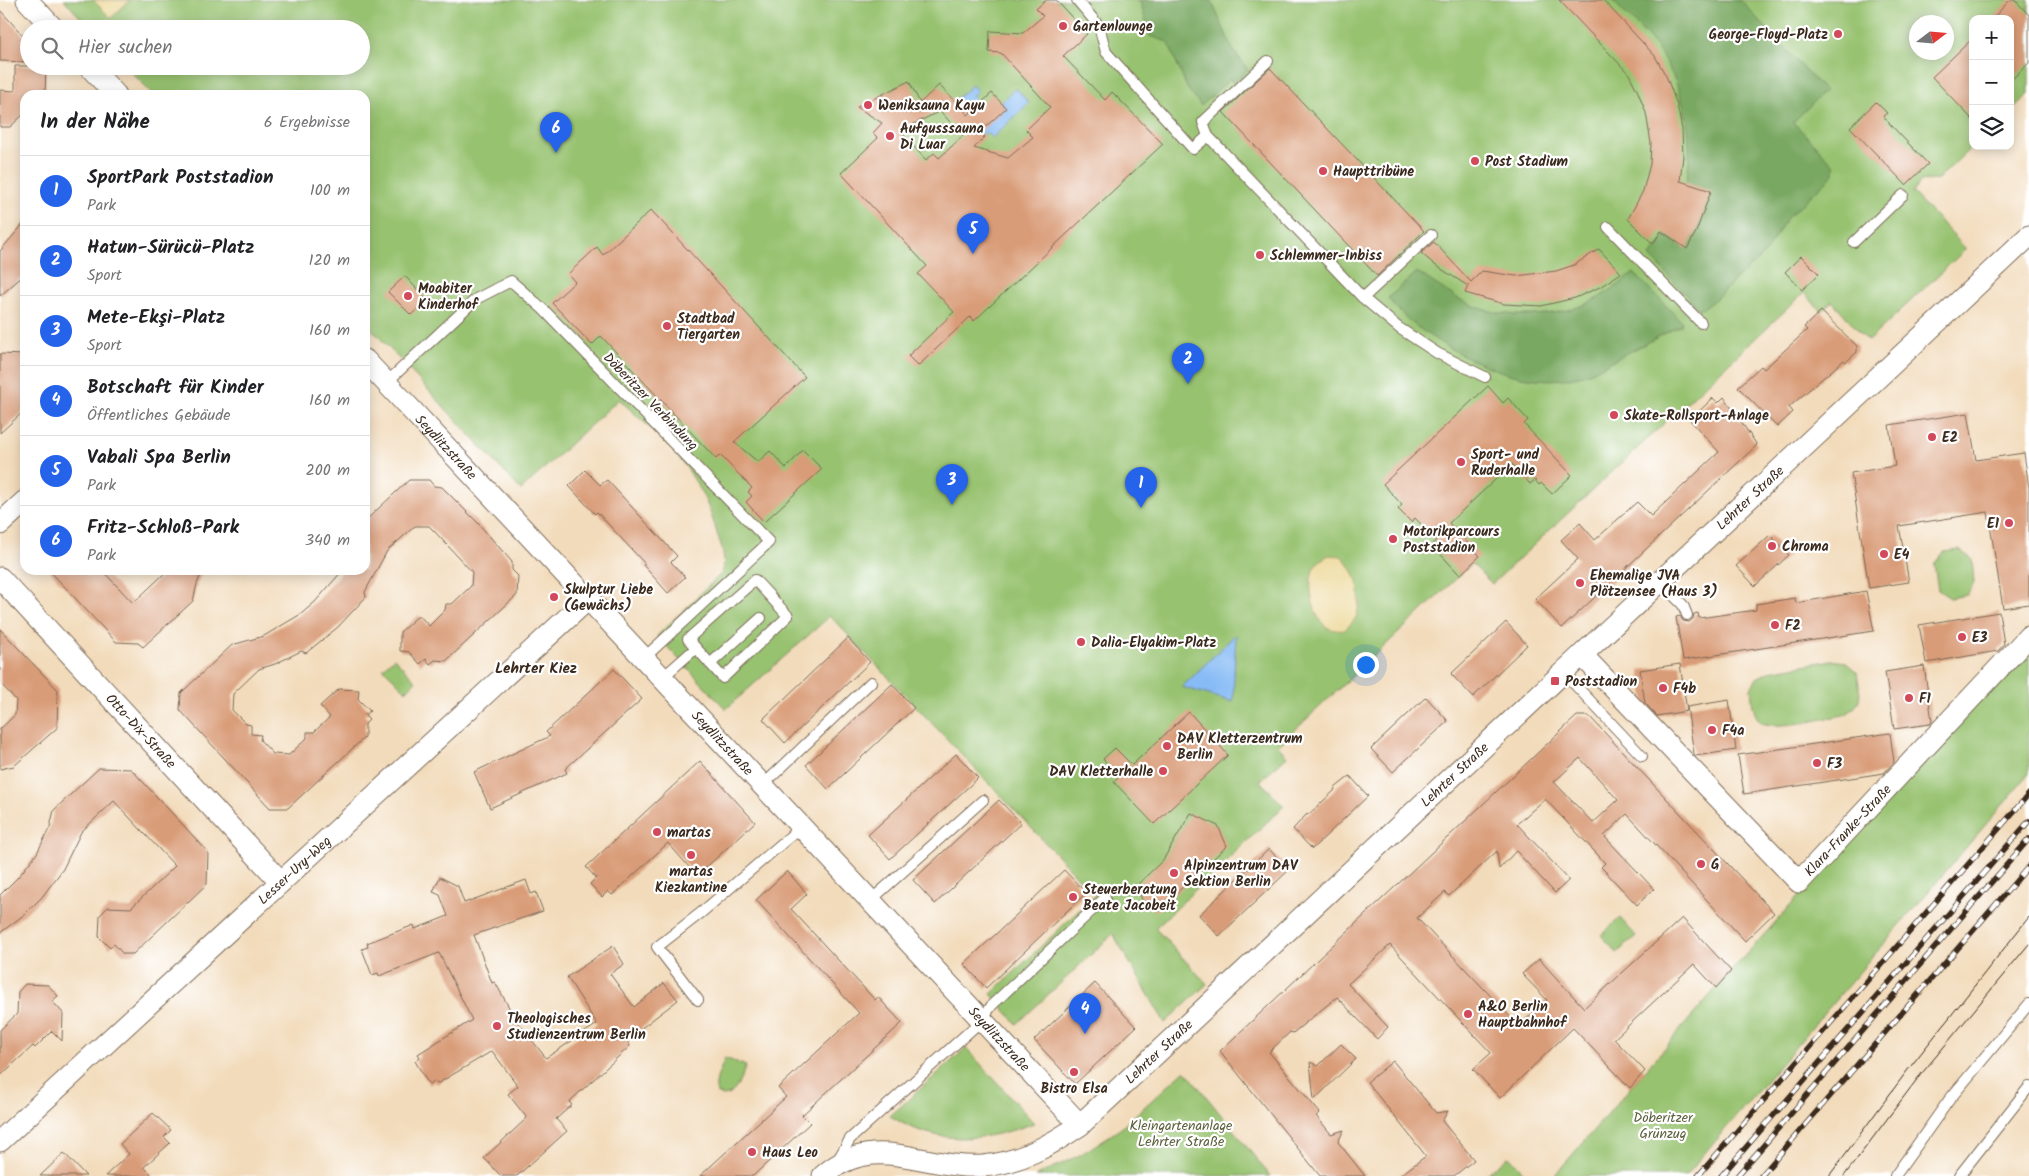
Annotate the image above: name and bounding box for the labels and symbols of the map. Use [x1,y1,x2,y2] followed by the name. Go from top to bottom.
[1909,15,1954,60] north arrow
[1073,16,1153,38] place label: Gartenlounge
[1057,20,1069,32] marker: Gartenlounge
[1709,24,1828,46] place label: George-Floyd-Platz
[1832,28,1844,40] marker: George-Floyd-Platz
[878,95,985,117] place label: Weniksauna Kayu
[862,99,874,111] marker: Weniksauna Kayu
[540,112,572,153] pin: 6
[900,118,984,156] place label: Aufgusssauna Di Luar
[884,130,896,142] marker: Aufgusssauna Di Luar
[1485,151,1568,173] place label: Post Stadium
[1469,155,1481,167] marker: Post Stadium
[1333,161,1414,183] place label: Haupttribüne
[1317,165,1329,177] marker: Haupttribüne
[957,213,989,254] pin: 5
[1270,245,1382,267] place label: Schlemmer-Inbiss
[1254,249,1266,261] marker: Schlemmer-Inbiss
[418,278,480,316] place label: Moabiter Kinderhof
[402,290,414,302] marker: Moabiter Kinderhof
[677,308,740,346] place label: Stadtbad Tiergarten
[661,320,673,332] marker: Stadtbad Tiergarten
[1172,343,1204,384] pin: 2
[597,347,703,456] street label: Döberitzer Verbindung
[1624,405,1769,427] place label: Skate-Rollsport-Anlage
[1608,409,1620,421] marker: Skate-Rollsport-Anlage
[409,410,482,486] street label: Seydlitzstraße
[1942,427,1958,449] place label: E2
[1926,431,1938,443] marker: E2
[1471,444,1539,482] place label: Sport- und Ruderhalle
[1455,456,1467,468] marker: Sport- und Ruderhalle
[1711,460,1790,536] street label: Lehrter Straße
[936,464,968,505] pin: 3
[1125,467,1157,508] pin: 1
[1987,513,2000,535] place label: E1
[2003,517,2015,529] marker: E1
[1403,521,1500,559] place label: Motorikparcours Poststadion
[1387,533,1399,545] marker: Motorikparcours Poststadion
[1782,536,1829,558] place label: Chroma
[1766,540,1778,552] marker: Chroma
[1894,544,1910,566] place label: E4
[1878,548,1890,560] marker: E4
[1590,565,1718,603] place label: Ehemalige JVA Plötzensee (Haus 3)
[1574,577,1586,589] marker: Ehemalige JVA Plötzensee (Haus 3)
[564,579,653,617] place label: Skulptur Liebe (Gewächs)
[548,591,560,603] marker: Skulptur Liebe (Gewächs)
[1785,615,1801,637] place label: F2
[1769,619,1781,631] marker: F2
[1972,627,1988,649] place label: E3
[1956,631,1968,643] marker: E3
[1091,632,1217,654] place label: Dalia-Elyakim-Platz
[1075,636,1087,648] marker: Dalia-Elyakim-Platz
[1353,652,1379,678] your location
[495,657,577,681] district label: Lehrter Kiez
[1565,671,1637,693] place label: Poststadion
[1549,675,1561,687] marker: Poststadion
[1673,678,1696,700] place label: F4b
[1657,682,1669,694] marker: F4b
[1919,688,1932,710] place label: F1
[100,689,181,774] street label: Otto-Dix-Straße
[1903,692,1915,704] marker: F1
[686,706,759,782] street label: Seydlitzstraße
[1722,720,1744,742] place label: F4a
[1706,724,1718,736] marker: F4a
[1177,728,1303,766] place label: DAV Kletterzentrum Berlin
[1416,737,1495,813] street label: Lehrter Straße
[1161,740,1173,752] marker: DAV Kletterzentrum Berlin
[1827,753,1843,775] place label: F3
[1811,757,1823,769] marker: F3
[1049,761,1153,783] place label: DAV Kletterhalle
[1157,765,1169,777] marker: DAV Kletterhalle
[1799,779,1898,882] street label: Klara-Franke-Straße
[667,822,711,844] place label: martas
[651,826,663,838] marker: martas
[253,831,337,910] street label: Lesser-Ury-Weg
[685,849,697,861] marker: martas Kiezkantine
[1711,854,1719,876] place label: G
[1184,855,1299,893] place label: Alpinzentrum DAV Sektion Berlin
[1695,858,1707,870] marker: G
[655,861,727,899] place label: martas Kiezkantine
[1168,867,1180,879] marker: Alpinzentrum DAV Sektion Berlin
[1083,879,1177,917] place label: Steuerberatung Beate Jacobeit
[1067,891,1079,903] marker: Steuerberatung Beate Jacobeit
[1069,993,1101,1034] pin: 4
[1478,996,1568,1034] place label: A&O Berlin Hauptbahnhof
[962,1002,1035,1078] street label: Seydlitzstraße
[507,1008,646,1046] place label: Theologisches Studienzentrum Berlin
[1462,1008,1474,1020] marker: A&O Berlin Hauptbahnhof
[1120,1014,1199,1090] street label: Lehrter Straße
[491,1020,503,1032] marker: Theologisches Studienzentrum Berlin
[1068,1066,1080,1078] marker: Bistro Elsa
[1040,1078,1108,1100] place label: Bistro Elsa
[1633,1107,1694,1145] park label: Döberitzer Grünzug
[1130,1115,1233,1153] park label: Kleingartenanlage Lehrter Straße
[762,1142,818,1164] place label: Haus Leo
[746,1146,758,1158] marker: Haus Leo

